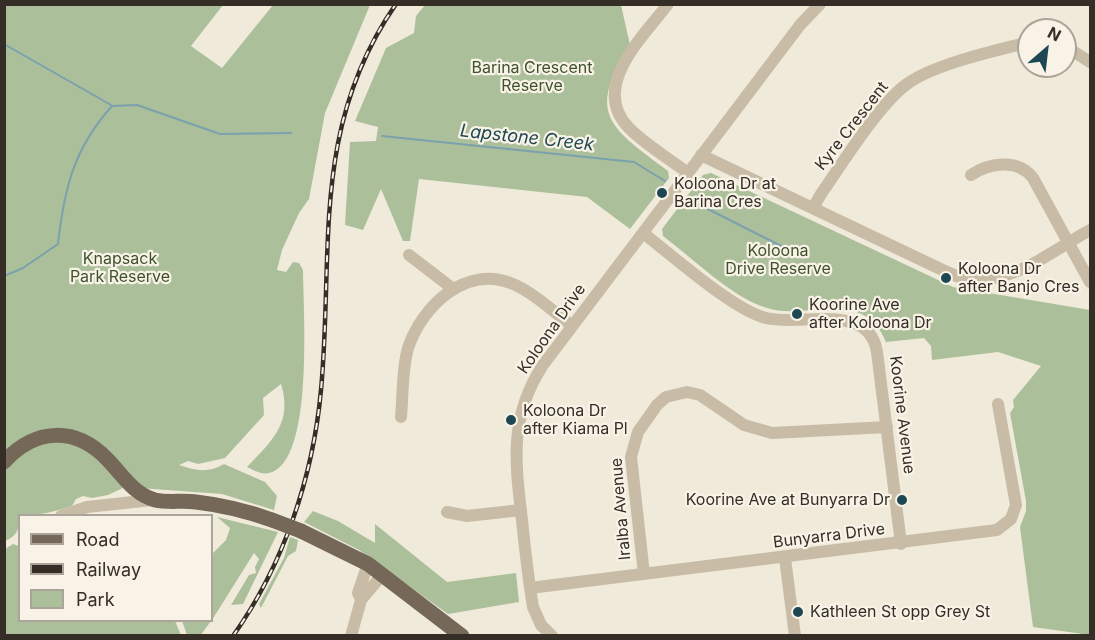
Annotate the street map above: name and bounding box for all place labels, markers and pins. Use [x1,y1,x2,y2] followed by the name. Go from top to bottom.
[674,174,776,212] place label: Koloona Dr at Barina Cres
[655,186,669,200] marker: Koloona Dr at Barina Cres
[958,259,1079,297] place label: Koloona Dr after Banjo Cres
[939,271,953,285] marker: Koloona Dr after Banjo Cres
[809,295,932,333] place label: Koorine Ave after Koloona Dr
[790,307,804,321] marker: Koorine Ave after Koloona Dr
[523,401,628,439] place label: Koloona Dr after Kiama Pl
[504,413,518,427] marker: Koloona Dr after Kiama Pl
[686,490,890,510] place label: Koorine Ave at Bunyarra Dr
[895,493,909,507] marker: Koorine Ave at Bunyarra Dr
[810,602,990,622] place label: Kathleen St opp Grey St
[791,605,805,619] marker: Kathleen St opp Grey St

